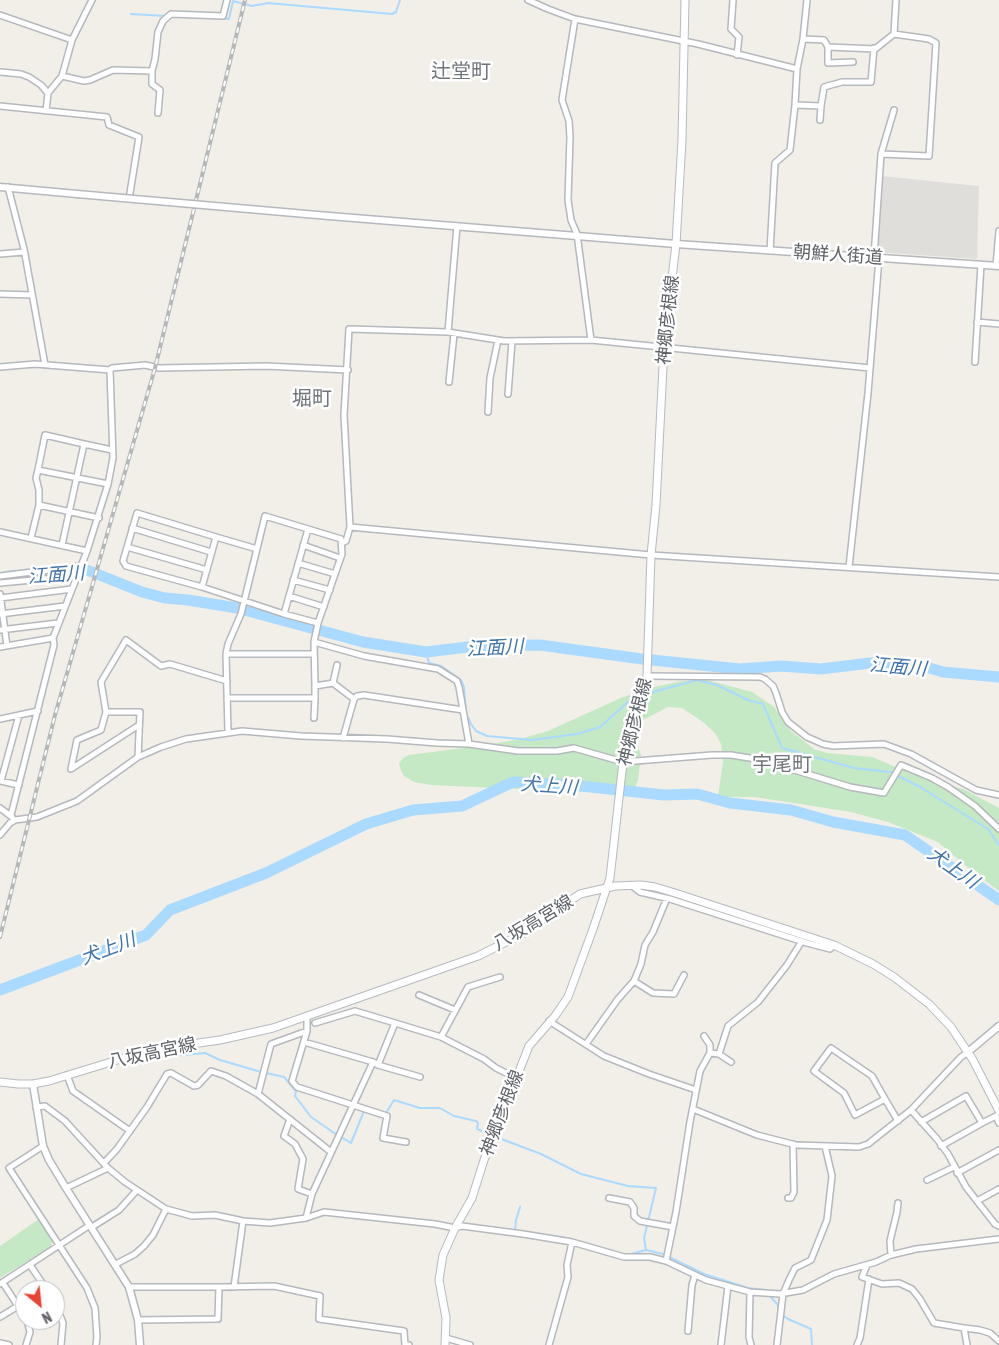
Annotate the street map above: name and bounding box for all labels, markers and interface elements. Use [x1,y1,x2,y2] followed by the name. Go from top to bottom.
[431,60,491,84] district label: 辻堂町
[792,241,884,269] street label: 朝鮮人街道
[653,274,683,366] street label: 神郷彦根線
[292,387,332,411] district label: 堀町
[27,562,85,588] water label: 江面川
[466,635,524,661] water label: 江面川
[869,653,927,681] water label: 江面川
[614,676,656,768] street label: 神郷彦根線
[752,753,812,777] district label: 宇尾町
[520,773,578,799] water label: 犬上川
[923,842,983,894] water label: 犬上川
[489,891,577,955] street label: 八坂高宮線
[77,928,139,970] water label: 犬上川
[106,1033,198,1073] street label: 八坂高宮線
[476,1067,528,1159] street label: 神郷彦根線
[15,1280,65,1330] north arrow
[39,1308,54,1326] text: N

